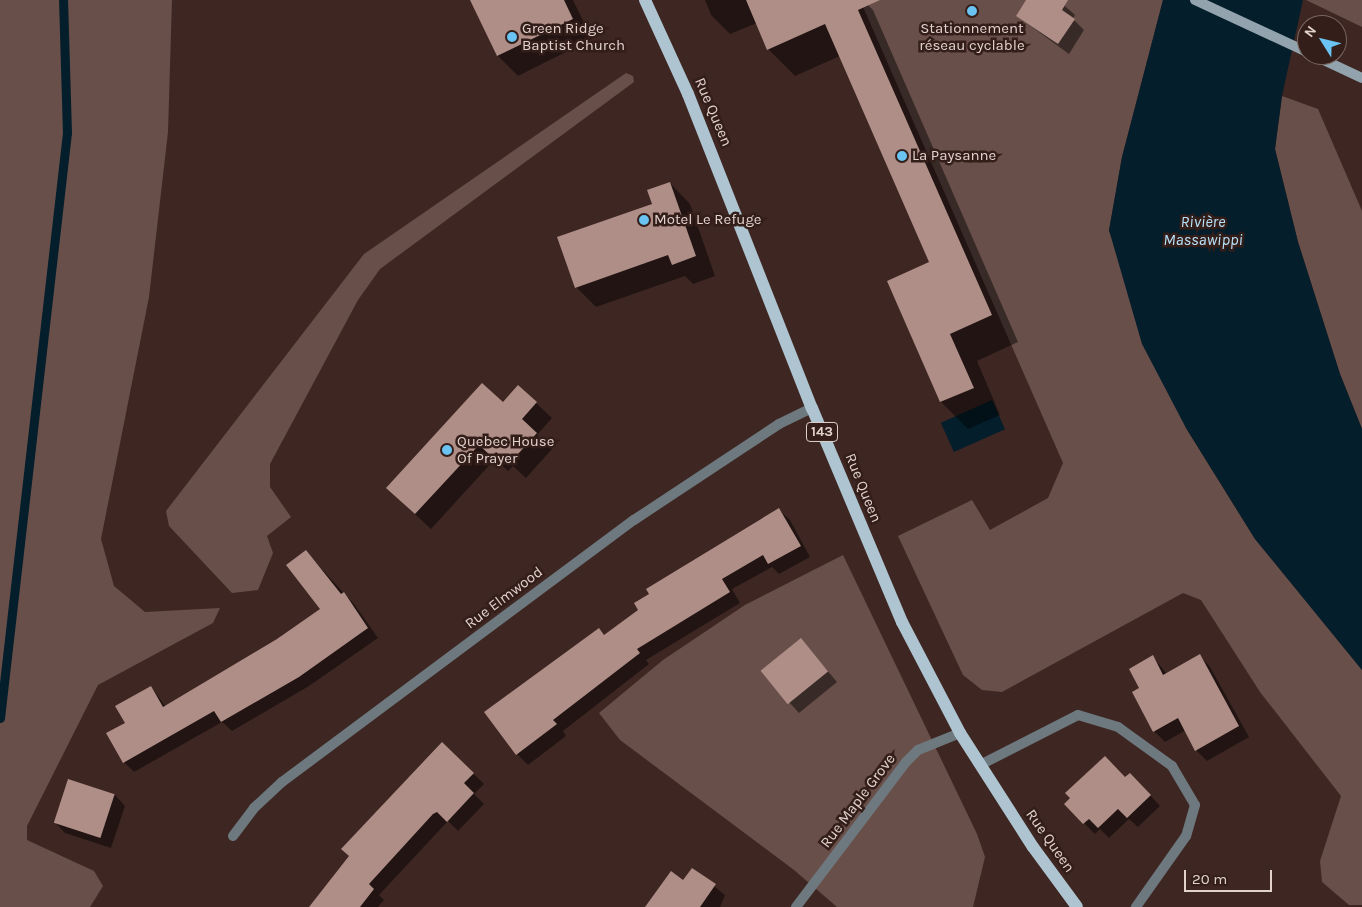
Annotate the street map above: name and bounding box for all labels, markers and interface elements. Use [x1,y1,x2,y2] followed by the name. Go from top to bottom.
[966,5,978,17] marker: Stationnement réseau cyclable
[1297,15,1347,65] north arrow
[522,19,625,54] place label: Green Ridge Baptist Church
[919,19,1025,54] place label: Stationnement réseau cyclable
[1300,22,1320,41] text: N
[506,31,518,43] marker: Green Ridge Baptist Church
[690,75,736,149] street label: Rue Queen
[912,147,996,165] place label: La Paysanne
[896,150,908,162] marker: La Paysanne
[654,211,762,229] place label: Motel Le Refuge
[1163,212,1243,250] water label: Rivière Massawippi
[638,214,650,226] marker: Motel Le Refuge
[806,421,838,444] road number: 143
[457,432,554,467] place label: Quebec House Of Prayer
[441,444,453,456] marker: Quebec House Of Prayer
[841,451,885,525] street label: Rue Queen
[462,563,546,633] street label: Rue Elmwood
[817,750,899,852] street label: Rue Maple Grove
[1022,806,1078,876] street label: Rue Queen
[1187,860,1274,892] scale bar
[1192,870,1227,888] text: 20 m

